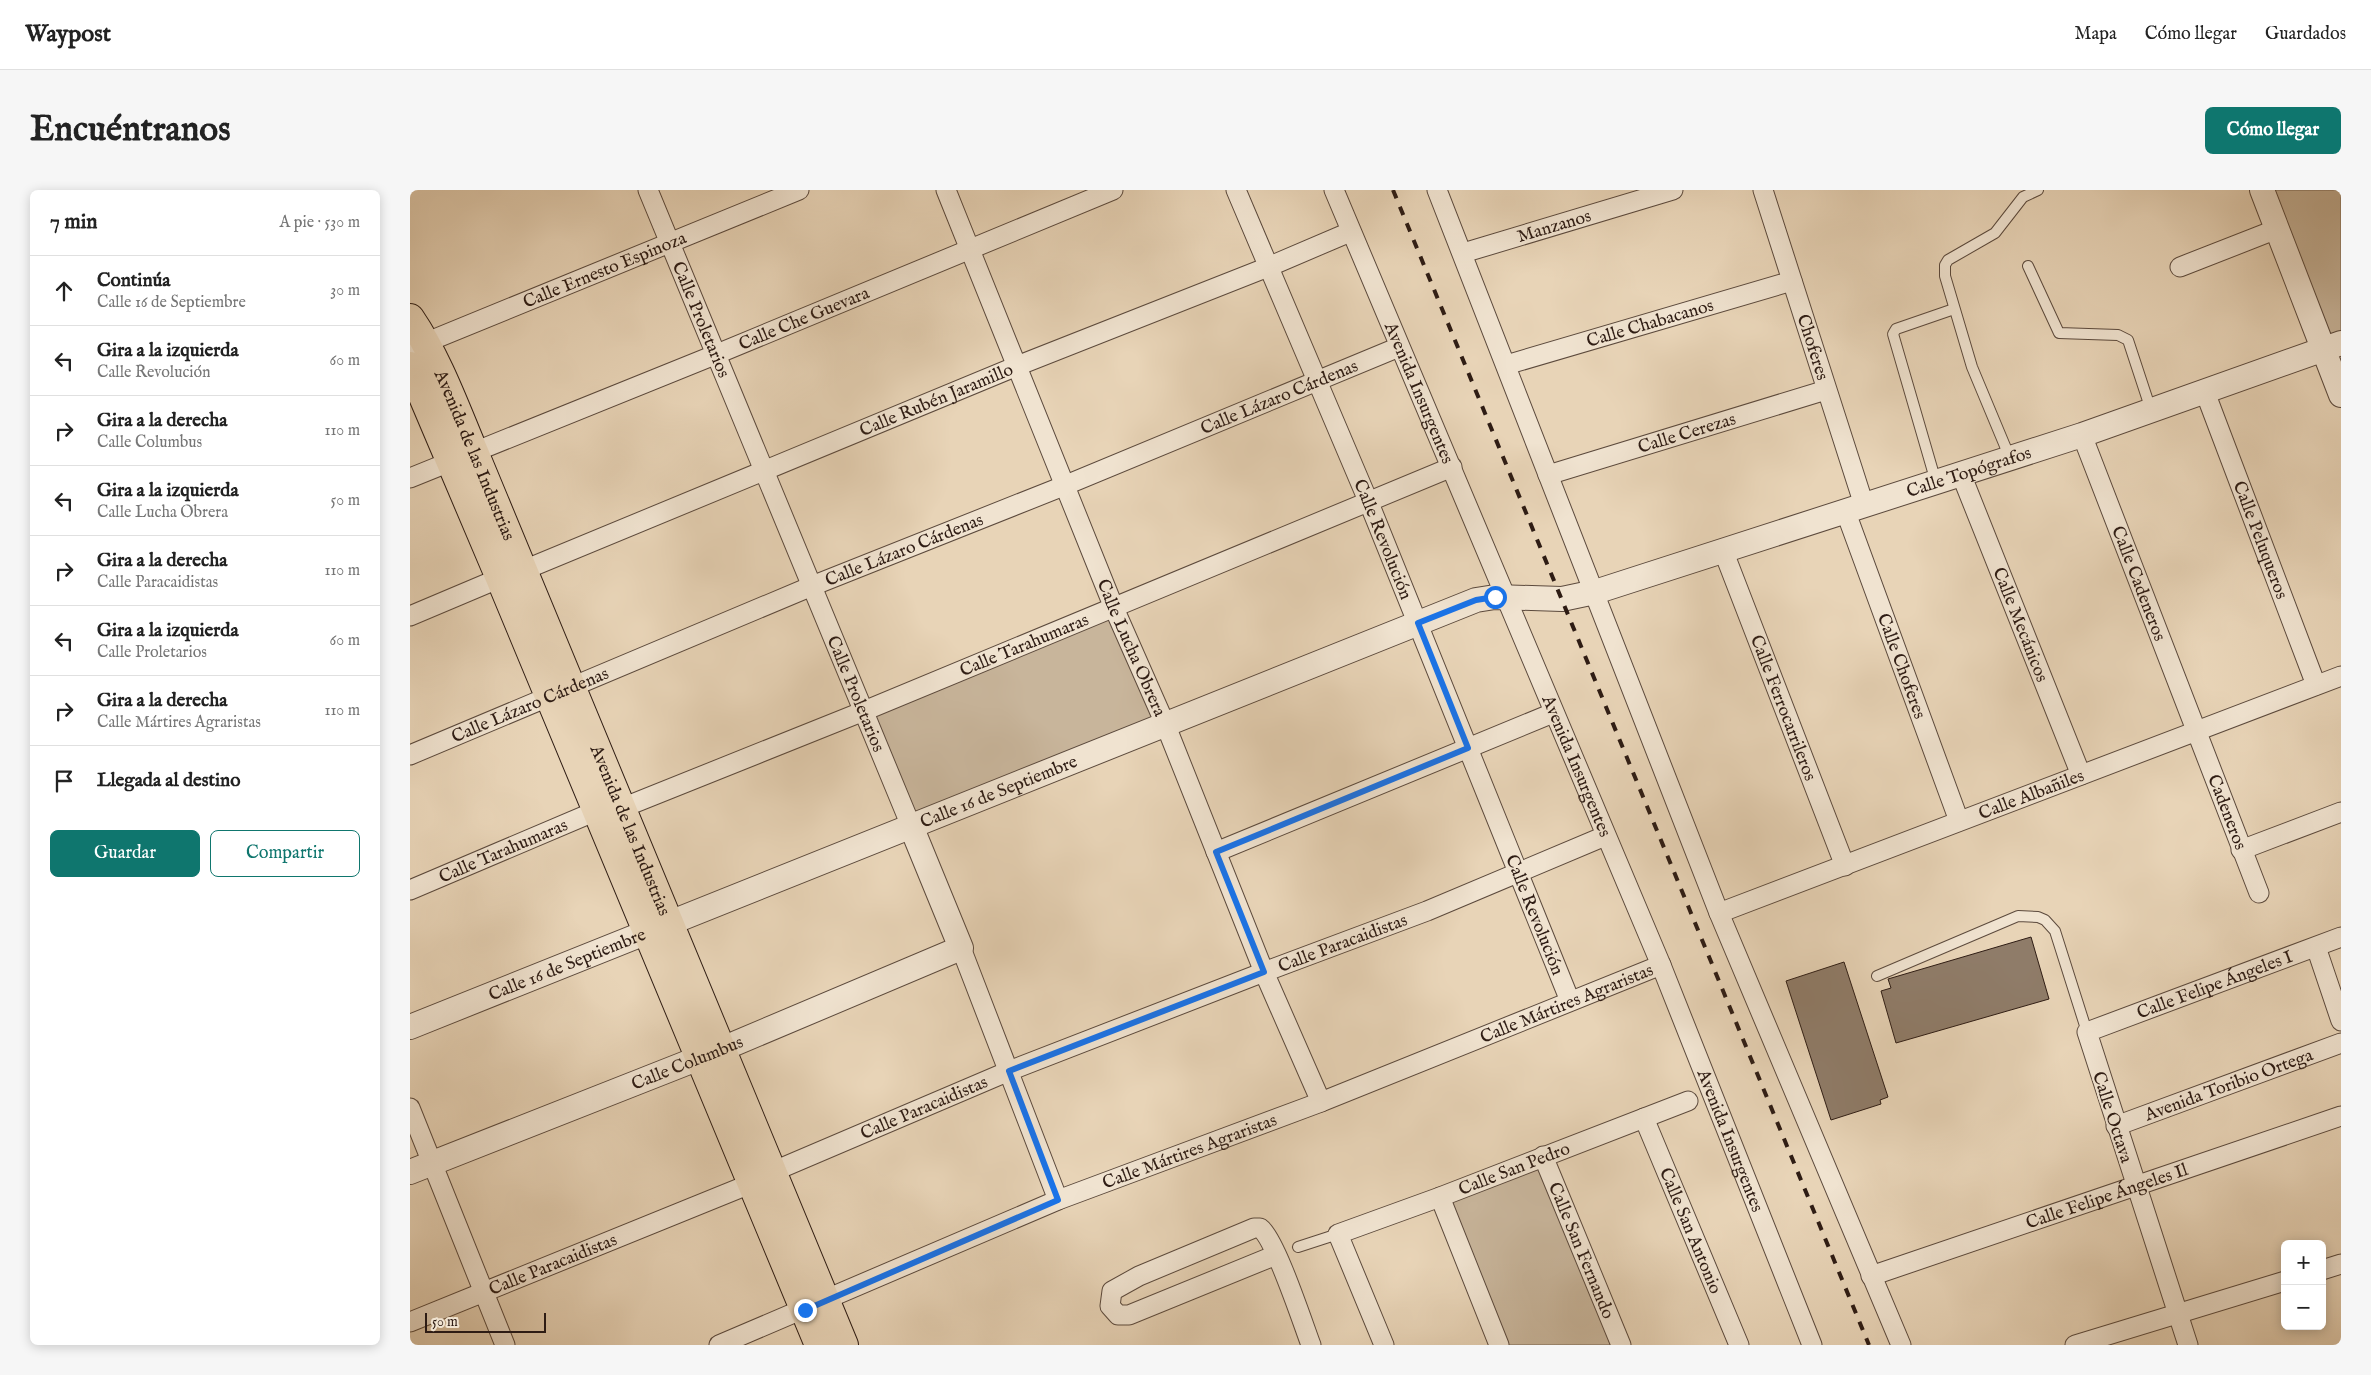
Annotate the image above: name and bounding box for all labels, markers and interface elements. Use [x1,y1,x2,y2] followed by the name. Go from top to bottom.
[25,19,111,50] text: Waypost
[2074,23,2117,46] text: Mapa
[2145,23,2237,46] text: Cómo llegar
[2265,23,2346,46] text: Guardados
[2205,107,2341,154] button: Cómo llegar
[30,108,230,153] text: Encuéntranos
[1515,205,1594,249] street label: Manzanos
[50,209,97,236] text: 7 min
[280,213,360,233] text: A pie · 530 m
[520,227,690,315] street label: Calle Ernesto Espinoza
[666,258,734,382] street label: Calle Proletarios
[97,269,171,293] text: Continúa
[50,277,78,305] icon: ahead
[330,281,360,301] text: 30 m
[736,282,873,357] street label: Calle Che Guevara
[97,293,246,313] text: Calle 16 de Septiembre
[1584,295,1717,354] street label: Calle Chabacanos
[1791,312,1833,383] street label: Choferes
[1378,318,1458,468] street label: Avenida Insurgentes
[97,339,239,363] text: Gira a la izquierda
[50,347,78,375] icon: left
[330,351,360,371] text: 60 m
[1197,355,1362,441] street label: Calle Lázaro Cárdenas
[856,359,1017,443] street label: Calle Rubén Jaramillo
[97,363,211,383] text: Calle Revolución
[427,366,519,544] street label: Avenida de las Industrias
[1635,408,1739,460] street label: Calle Cerezas
[97,409,227,433] text: Gira a la derecha
[50,417,78,445] icon: right
[324,421,360,441] text: 110 m
[97,433,202,453] text: Calle Columbus
[1904,442,2035,504] street label: Calle Topógrafos
[1347,476,1417,604] street label: Calle Revolución
[2227,478,2292,603] street label: Calle Peluqueros
[97,479,239,503] text: Gira a la izquierda
[50,487,78,515] icon: left
[331,491,360,511] text: 50 m
[97,503,228,523] text: Calle Lucha Obrera
[822,509,987,593] street label: Calle Lázaro Cárdenas
[2105,523,2171,645] street label: Calle Cadeneros
[97,549,227,573] text: Gira a la derecha
[50,557,78,585] icon: right
[324,561,360,581] text: 110 m
[1986,564,2053,686] street label: Calle Mecánicos
[97,573,218,593] text: Calle Paracaidistas
[1091,576,1171,721] street label: Calle Lucha Obrera
[1484,586,1507,609] route start
[957,609,1093,683] street label: Calle Tarahumaras
[1871,610,1931,722] street label: Calle Choferes
[97,619,239,643] text: Gira a la izquierda
[50,627,78,655] icon: left
[330,631,360,651] text: 60 m
[1744,632,1821,784] street label: Calle Ferrocarrileros
[821,633,889,756] street label: Calle Proletarios
[97,643,207,663] text: Calle Proletarios
[448,663,613,749] street label: Calle Lázaro Cárdenas
[97,689,227,713] text: Gira a la derecha
[1535,691,1616,841] street label: Avenida Insurgentes
[50,697,78,725] icon: right
[324,701,360,721] text: 110 m
[97,713,261,733] text: Calle Mártires Agraristas
[583,741,675,919] street label: Avenida de las Industrias
[917,751,1081,834] street label: Calle 16 de Septiembre
[1976,765,2088,826] street label: Calle Albañiles
[50,767,78,795] icon: arrive
[97,769,240,793] text: Llegada al destino
[2201,771,2251,853] street label: Cadeneros
[436,814,571,889] street label: Calle Tarahumaras
[50,830,200,877] button: Guardar
[210,830,360,877] button: Compartir
[1499,852,1569,979] street label: Calle Revolución
[1275,909,1411,979] street label: Calle Paracaidistas
[485,924,649,1007] street label: Calle 16 de Septiembre
[2134,946,2296,1025] street label: Calle Felipe Ángeles I
[1477,959,1657,1050] street label: Calle Mártires Agraristas
[628,1031,747,1097] street label: Calle Columbus
[2141,1044,2317,1128] street label: Avenida Toribio Ortega
[1690,1065,1768,1216] street label: Avenida Insurgentes
[2086,1069,2137,1166] street label: Calle Octava
[857,1071,992,1146] street label: Calle Paracaidistas
[1100,1109,1280,1195] street label: Calle Mártires Agraristas
[1456,1138,1574,1202] street label: Calle San Pedro
[2023,1159,2191,1235] street label: Calle Felipe Ángeles Il
[1653,1165,1726,1298] street label: Calle San Antonio
[1542,1179,1619,1323] street label: Calle San Fernando
[486,1229,621,1302] street label: Calle Paracaidistas
[2281,1240,2326,1330] map controls
[2281,1240,2326,1285] button: +
[2281,1285,2326,1330] button: −
[794,1299,817,1322] route end
[425,1310,546,1333] scale bar
[432,1313,458,1331] text: 50 m

